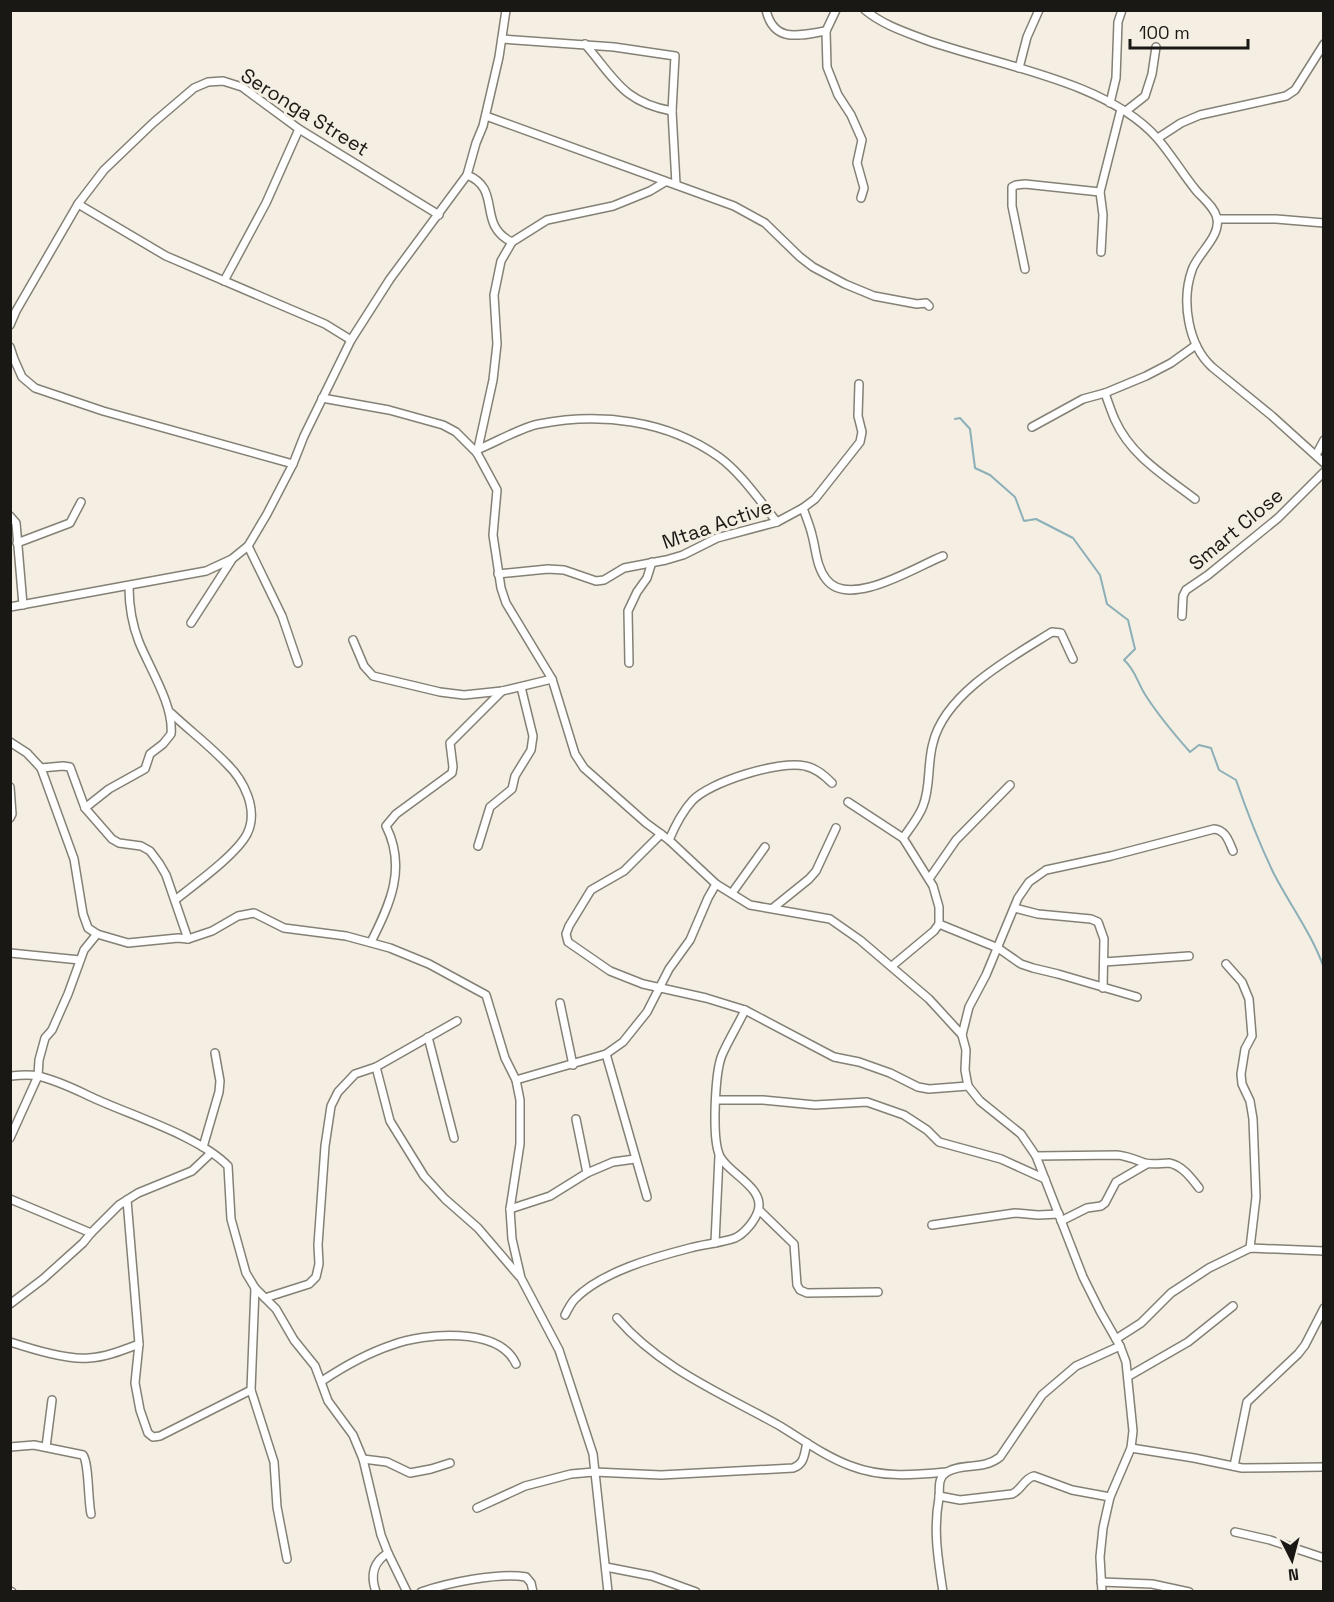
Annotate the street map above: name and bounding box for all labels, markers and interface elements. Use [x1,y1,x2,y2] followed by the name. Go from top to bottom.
[1130,12,1248,50] scale bar
[1139,21,1190,44] text: 100 m
[236,62,374,162] street label: Seronga Street
[1183,482,1289,576] street label: Smart Close
[658,493,776,555] street label: Mtaa Active
[1262,1530,1322,1590] north arrow
[1287,1563,1300,1585] text: N

